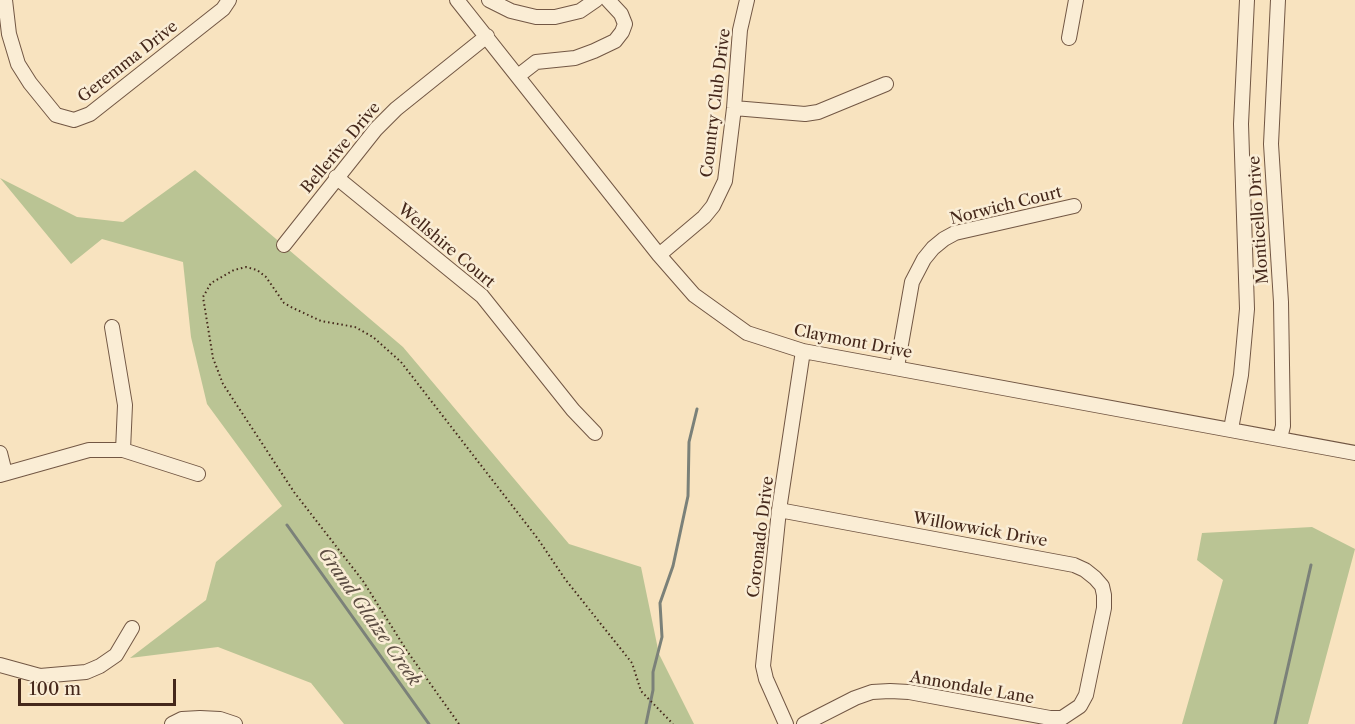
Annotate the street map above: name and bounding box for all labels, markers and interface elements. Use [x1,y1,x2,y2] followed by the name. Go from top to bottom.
[74,17,182,107] street label: Geremma Drive
[697,27,735,179] street label: Country Club Drive
[297,99,385,197] street label: Bellerive Drive
[1245,155,1273,285] street label: Monticello Drive
[948,183,1064,229] street label: Norwich Court
[394,200,498,292] street label: Wellshire Court
[792,321,914,363] street label: Claymont Drive
[744,475,778,599] street label: Coronado Drive
[911,509,1049,551] street label: Willowwick Drive
[313,544,425,690] water label: Grand Glaize Creek
[21,667,178,705] scale bar
[908,668,1036,708] street label: Annondale Lane
[29,678,81,700] text: 100 m

